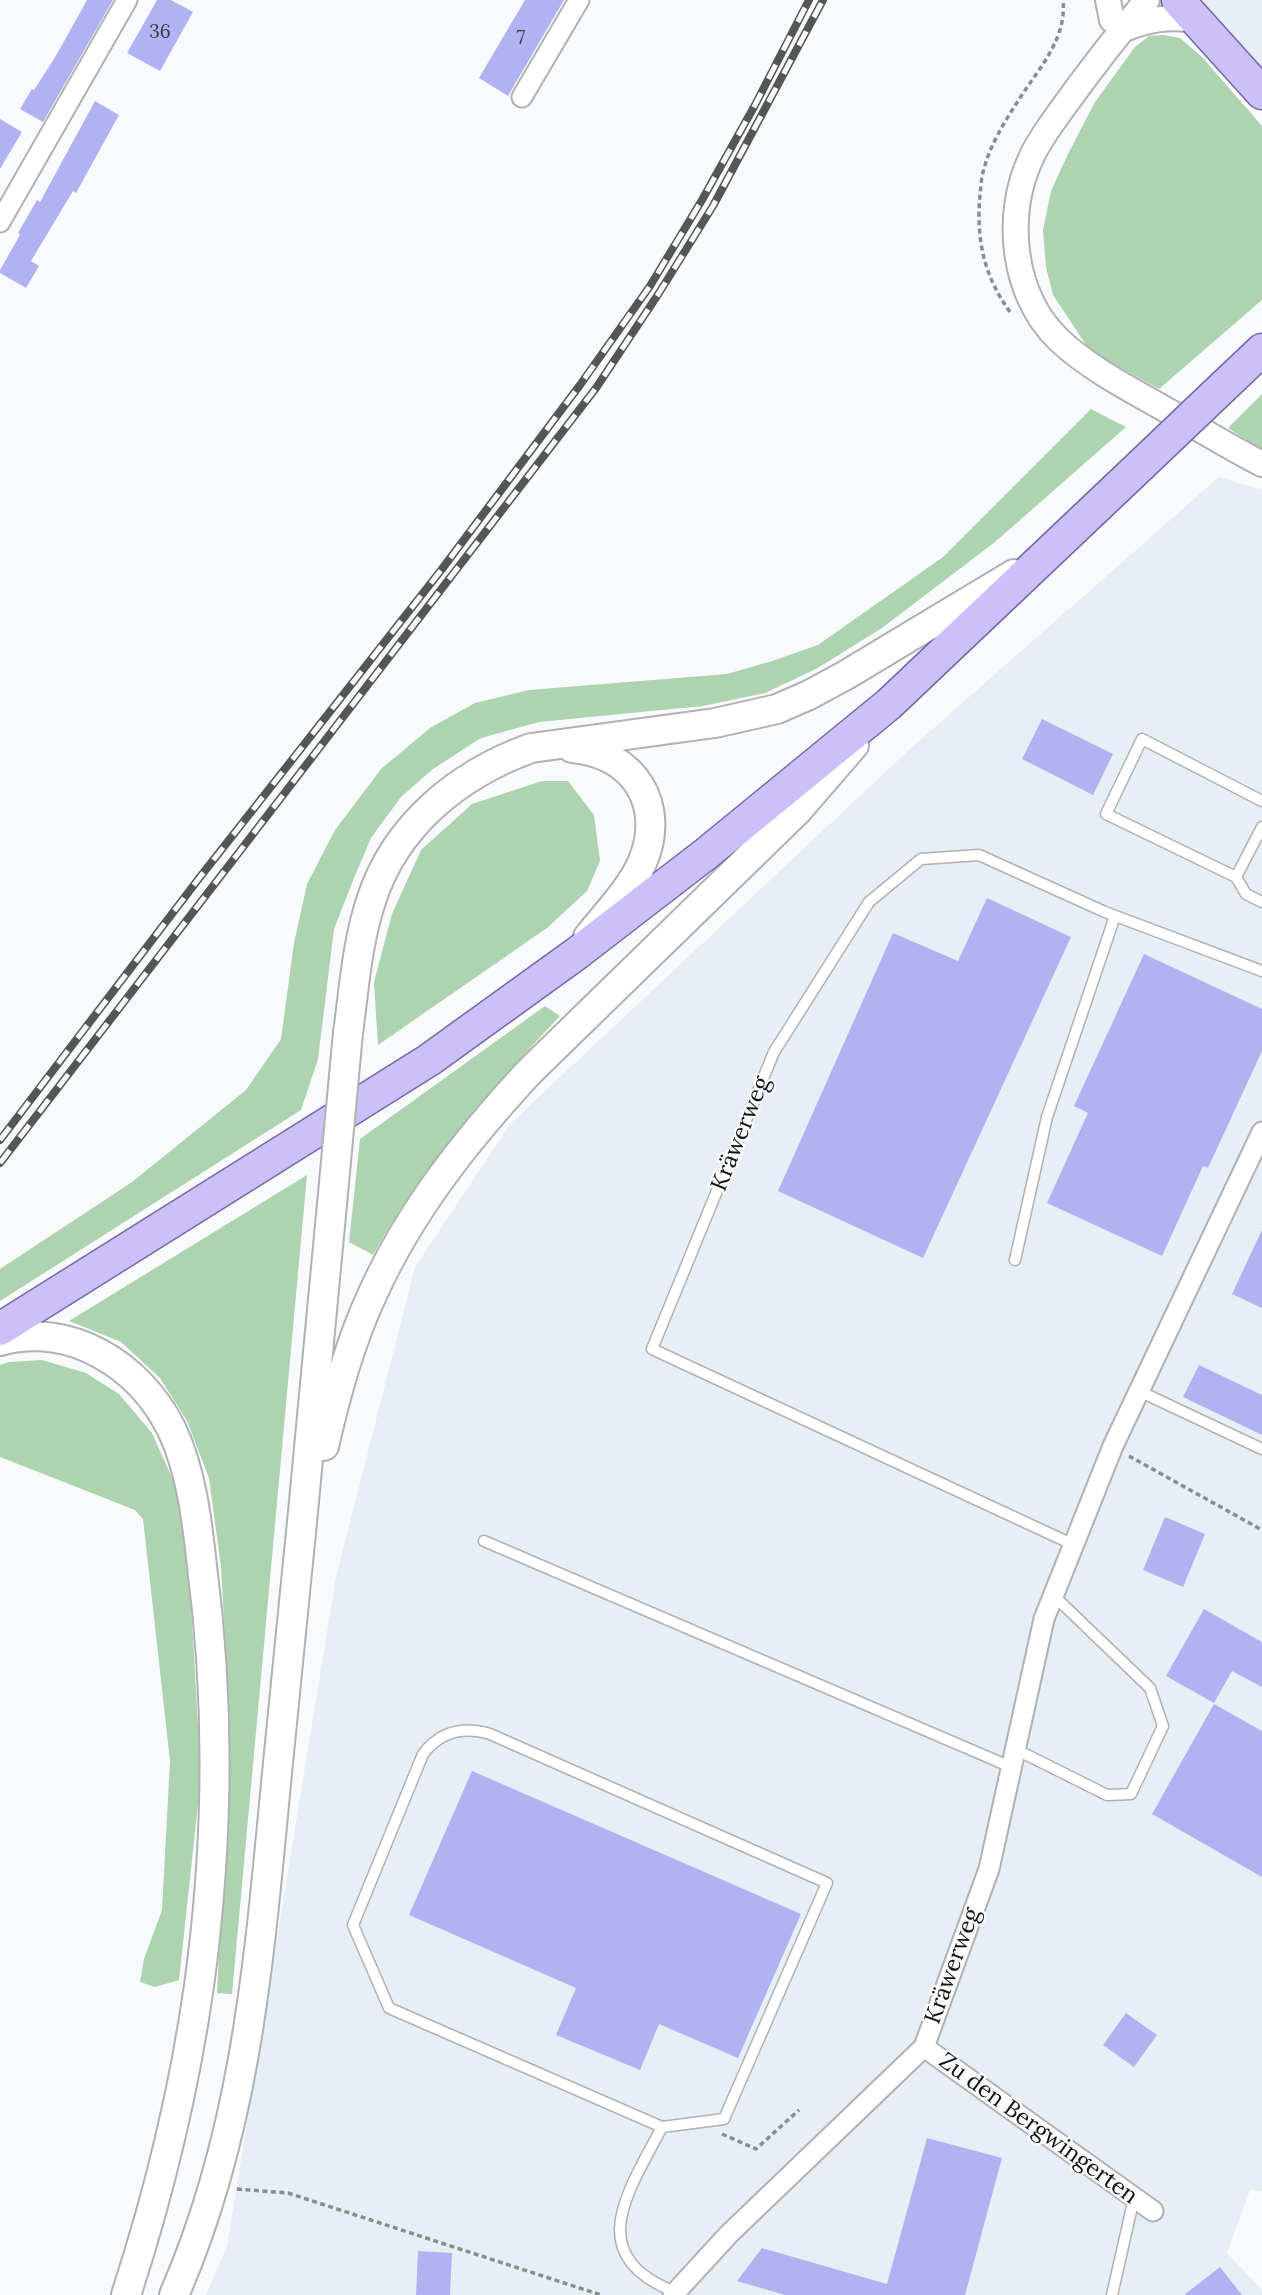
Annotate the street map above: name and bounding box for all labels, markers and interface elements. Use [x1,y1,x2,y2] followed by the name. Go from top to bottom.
[149,22,171,44] house number: 36
[517,28,525,50] house number: 7
[706,1073,776,1195] street label: Kräwerweg
[919,1904,987,2028] street label: Kräwerweg
[933,2048,1143,2210] street label: Zu den Bergwingerten

